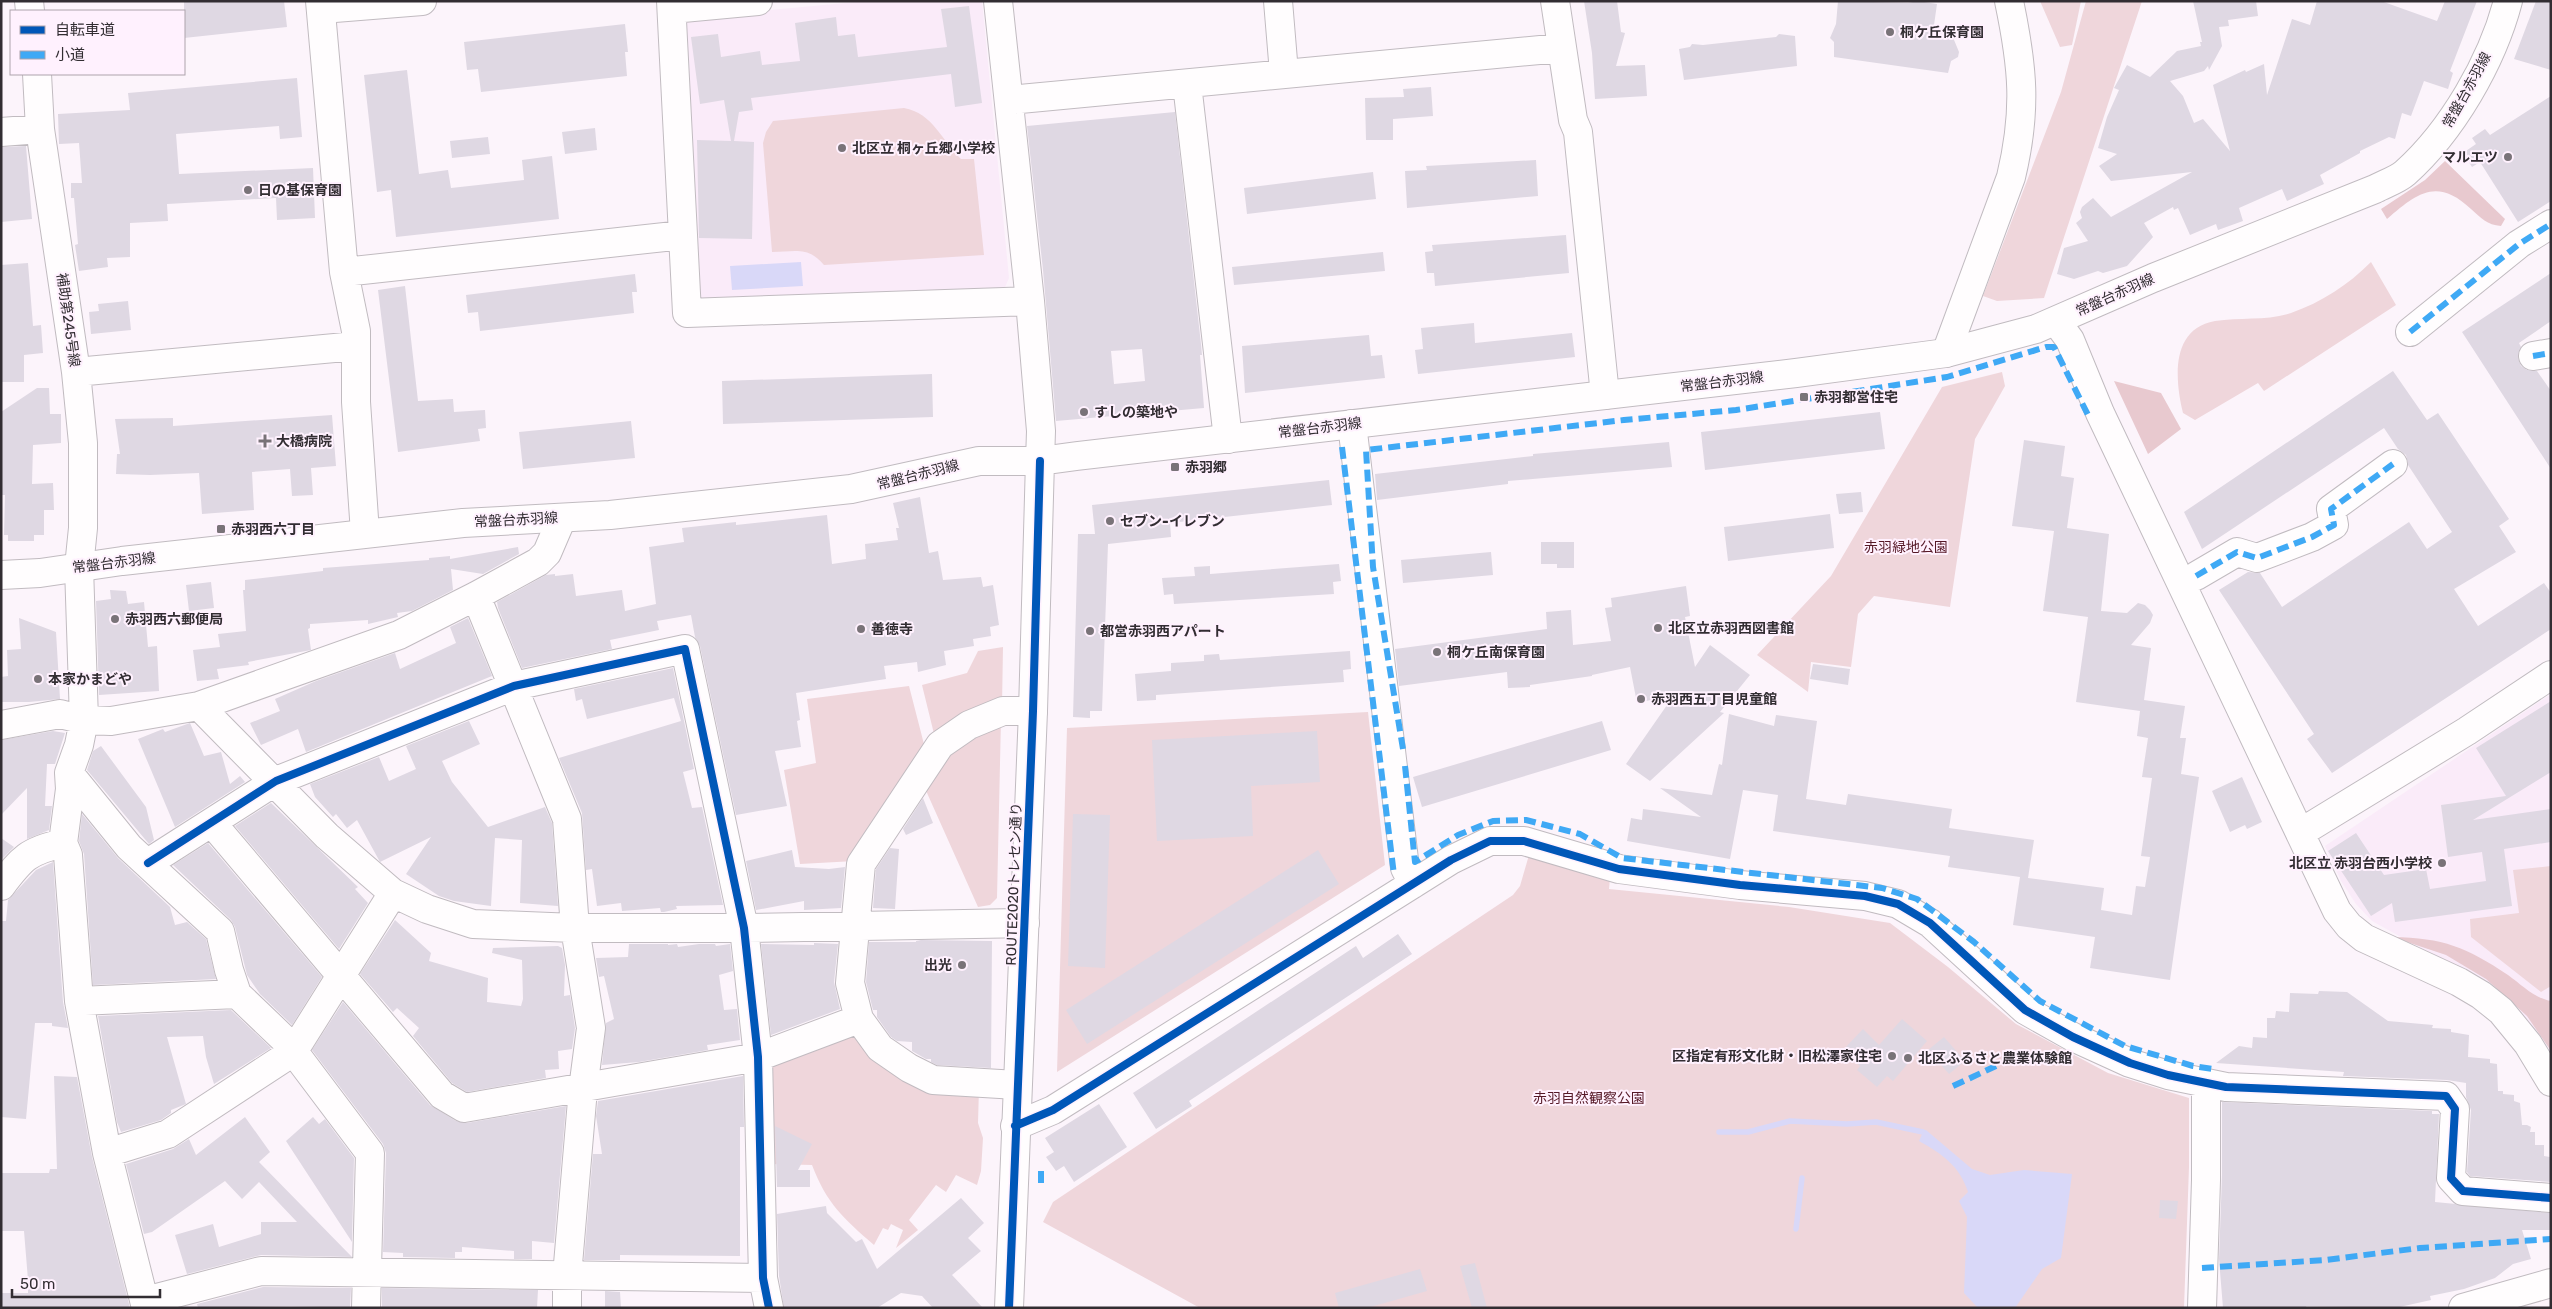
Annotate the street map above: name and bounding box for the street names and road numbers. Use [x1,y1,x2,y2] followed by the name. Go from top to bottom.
[2439,49,2495,131] street label: 常盤台赤羽線
[2073,270,2157,320] street label: 常盤台赤羽線
[53,272,83,368] street label: 補助第245号線
[1679,368,1765,396] street label: 常盤台赤羽線
[1277,414,1363,442] street label: 常盤台赤羽線
[875,457,961,493] street label: 常盤台赤羽線
[474,509,558,531] street label: 常盤台赤羽線
[71,549,157,577] street label: 常盤台赤羽線
[1003,802,1025,966] street label: ROUTE2020トレセン通り

